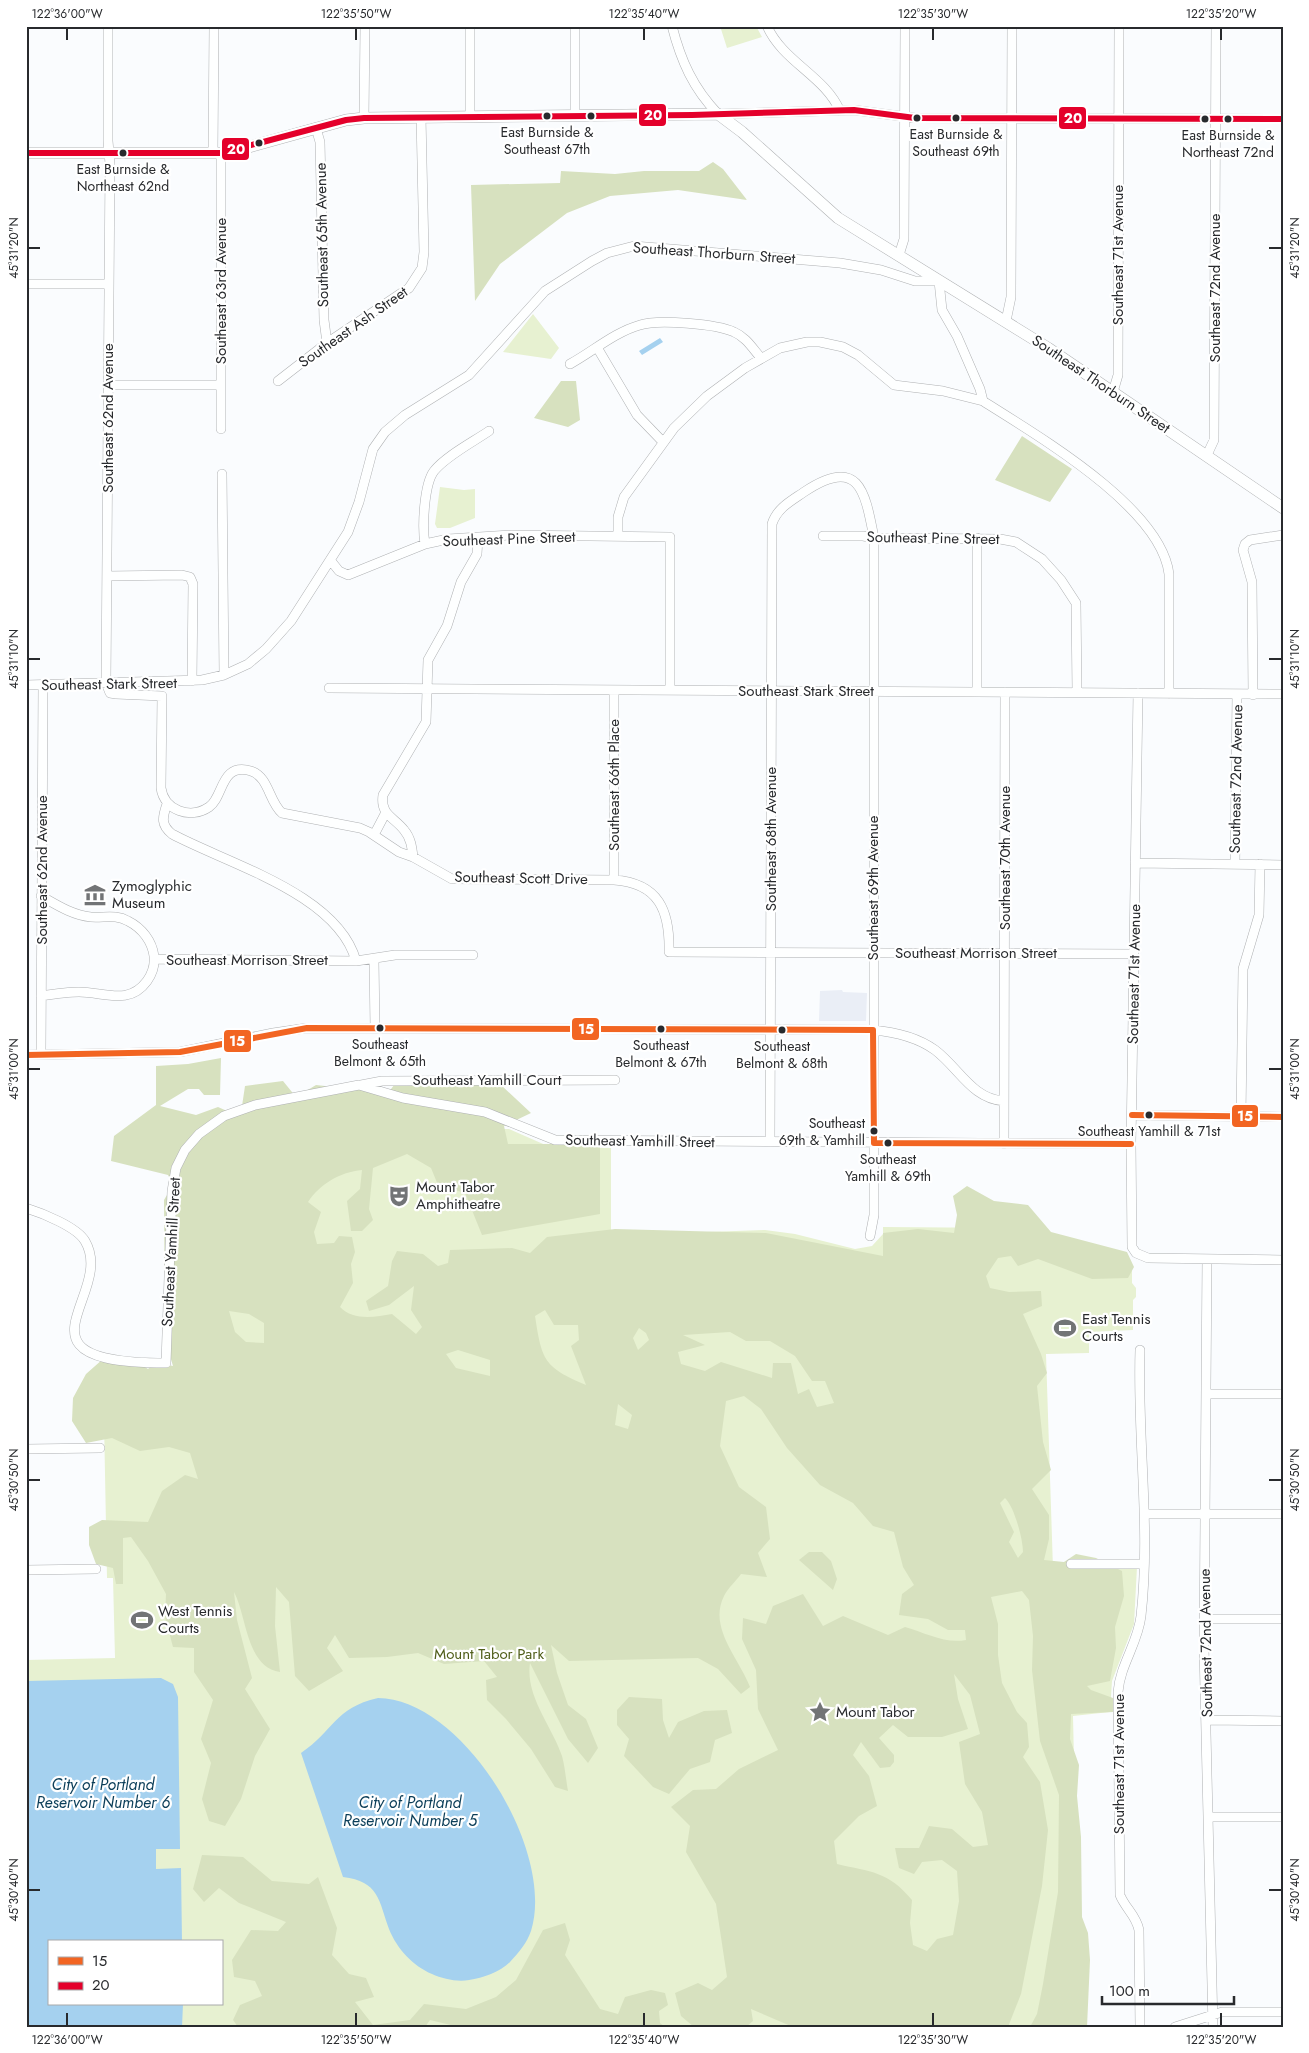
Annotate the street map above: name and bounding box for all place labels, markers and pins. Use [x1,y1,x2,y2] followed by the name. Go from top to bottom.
[542,111,552,121] marker: East Burnside & Southeast 67th
[586,111,596,121] unlabelled marker
[912,113,922,123] unlabelled marker
[951,113,961,123] marker: East Burnside & Southeast 69th
[1200,114,1210,124] unlabelled marker
[1223,114,1233,124] marker: East Burnside & Northeast 72nd
[500,122,594,159] place label: East Burnside & Southeast 67th
[909,124,1003,161] place label: East Burnside & Southeast 69th
[1181,125,1275,162] place label: East Burnside & Northeast 72nd
[254,138,264,148] unlabelled marker
[118,148,128,158] marker: East Burnside & Northeast 62nd
[76,159,170,196] place label: East Burnside & Northeast 62nd
[112,875,192,914] place label: Zymoglyphic Museum
[82,882,108,908] museum icon: Zymoglyphic Museum
[375,1023,385,1033] marker: Southeast Belmont & 65th
[656,1024,666,1034] marker: Southeast Belmont & 67th
[777,1025,787,1035] marker: Southeast Belmont & 68th
[334,1034,426,1071] place label: Southeast Belmont & 65th
[615,1035,707,1072] place label: Southeast Belmont & 67th
[736,1036,828,1073] place label: Southeast Belmont & 68th
[1144,1110,1154,1120] marker: Southeast Yamhill & 71st
[779,1113,866,1150] place label: Southeast 69th & Yamhill
[1078,1121,1221,1141] place label: Southeast Yamhill & 71st
[869,1126,879,1136] marker: Southeast 69th & Yamhill
[883,1138,893,1148] marker: Southeast Yamhill & 69th
[845,1149,931,1186] place label: Southeast Yamhill & 69th
[416,1176,501,1215] place label: Mount Tabor Amphitheatre
[386,1183,412,1209] theatre icon: Mount Tabor Amphitheatre
[1082,1308,1151,1347] place label: East Tennis Courts
[1052,1315,1078,1341] sports icon: East Tennis Courts
[158,1600,232,1639] place label: West Tennis Courts
[129,1607,155,1633] sports icon: West Tennis Courts
[807,1699,833,1725] place icon: Mount Tabor
[836,1701,916,1723] place label: Mount Tabor

